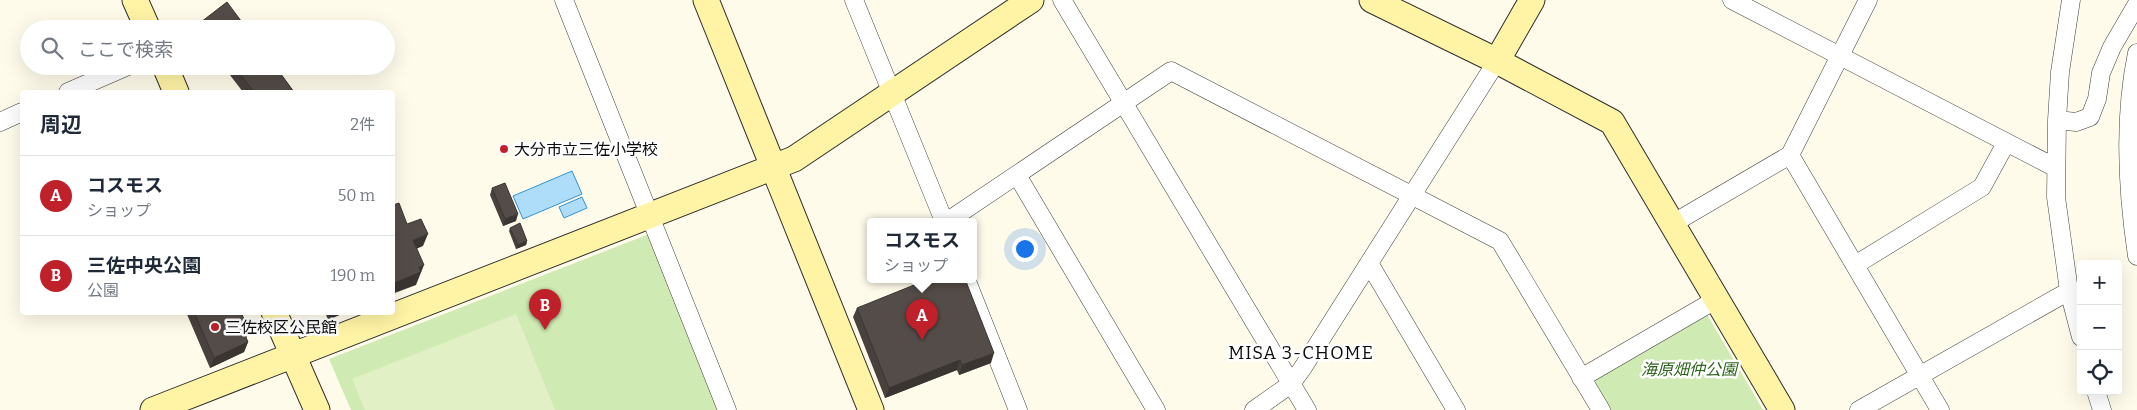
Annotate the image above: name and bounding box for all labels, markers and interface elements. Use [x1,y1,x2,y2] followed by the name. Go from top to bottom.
[20,20,395,75] search box
[38,34,66,62] icon: search
[78,38,173,61] text: ここで検索
[40,112,82,138] text: 周辺
[350,115,375,134] text: 2件
[514,140,658,159] place label: 大分市立三佐小学校
[498,143,510,155] marker: 大分市立三佐小学校
[87,174,163,197] text: コスモス
[50,186,62,205] text: A
[338,186,375,205] text: 50 m
[87,201,151,220] text: ショップ
[867,218,977,283] popup
[884,229,960,252] text: コスモス
[1012,236,1038,262] your location
[87,254,201,277] text: 三佐中央公園
[884,256,948,275] text: ショップ
[2077,260,2122,395] map controls
[2077,260,2122,305] button: +
[51,266,61,285] text: B
[330,266,375,285] text: 190 m
[87,281,119,300] text: 公園
[529,289,561,330] pin: B
[906,299,938,340] pin: A
[2077,305,2122,350] button: −
[225,318,337,337] place label: 三佐校区公民館
[209,321,221,333] marker: 三佐校区公民館
[1228,342,1374,364] district label: MISA 3-CHOME
[2077,350,2122,395] button: locate
[1641,360,1739,379] park label: 海原畑仲公園

